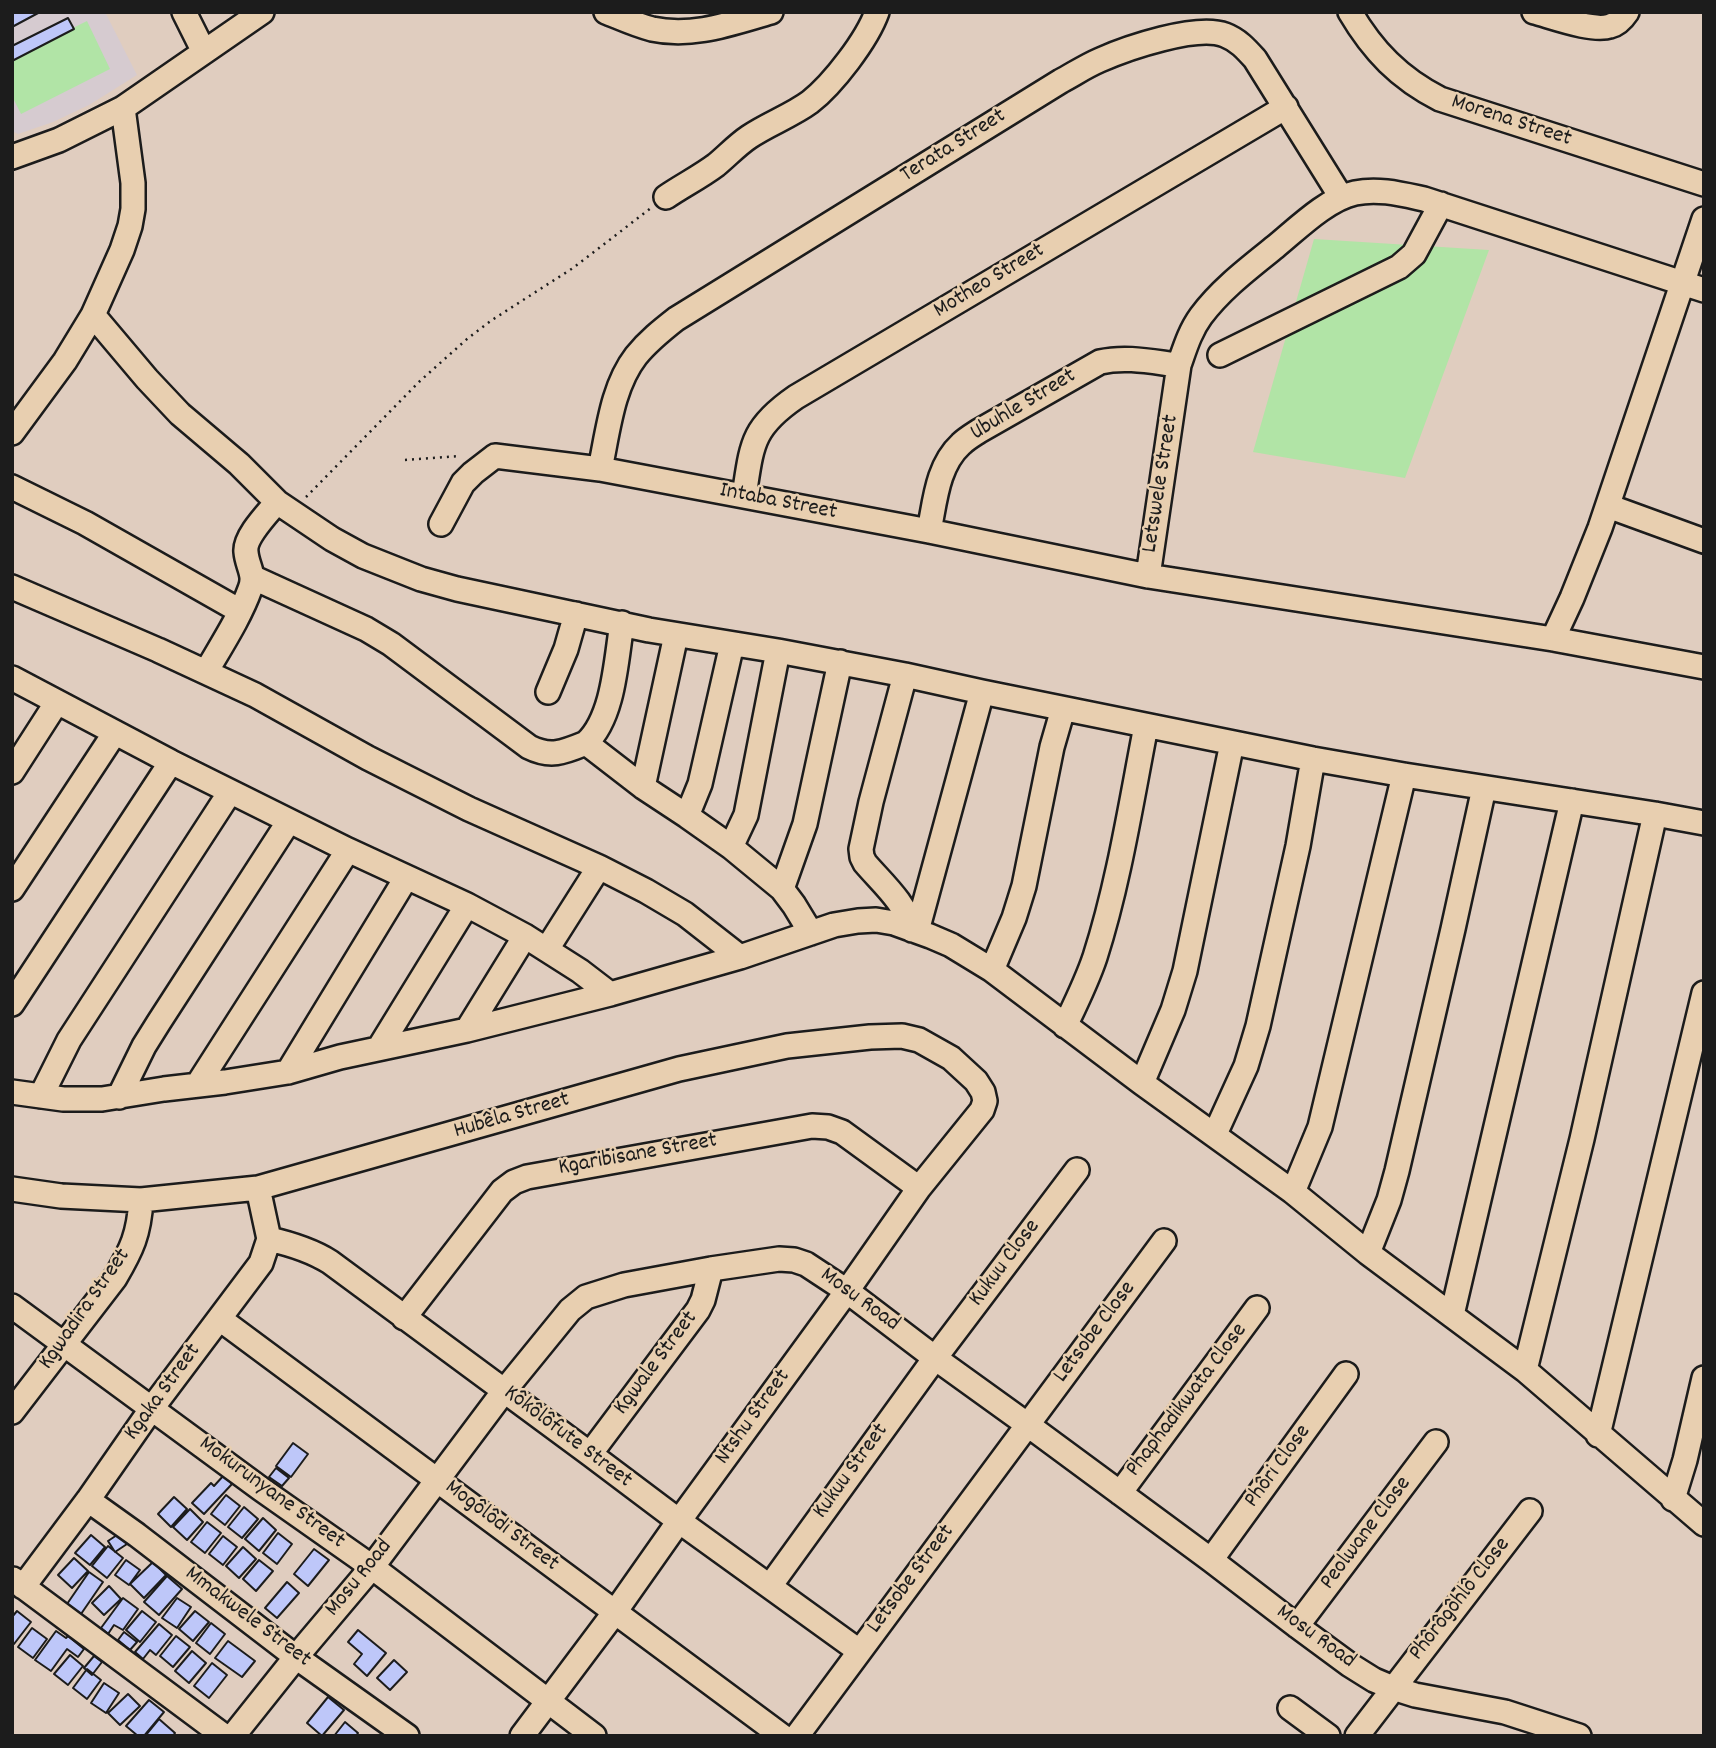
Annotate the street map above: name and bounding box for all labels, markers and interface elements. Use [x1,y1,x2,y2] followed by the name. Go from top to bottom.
[1447,90,1575,154] street label: Morena Street
[896,104,1012,190] street label: Terata Street
[930,238,1050,326] street label: Motheo Street
[966,364,1082,448] street label: Ubuhle Street
[1137,413,1187,555] street label: Letswele Street
[717,478,839,528] street label: Intaba Street
[451,1087,573,1147] street label: Hubêla Street
[556,1128,720,1184] street label: Kgaribisane Street
[964,1215,1048,1313] street label: Kukuu Close
[34,1244,138,1376] street label: Kgwadira Street
[814,1263,904,1339] street label: Mosu Road
[1049,1277,1143,1389] street label: Letsobe Close
[609,1307,705,1421] street label: Kgwale Street
[1121,1319,1255,1483] street label: Phaphadikwata Close
[120,1339,208,1447] street label: Kgaka Street
[710,1365,798,1471] street label: Ntshu Street
[497,1381,637,1495] street label: Kôkôlôfute Street
[808,1419,896,1525] street label: Kukuu Street
[1240,1420,1318,1514] street label: Phôri Close
[192,1432,350,1556] street label: Mokurunyane Street
[1315,1472,1419,1596] street label: Peolwane Close
[438,1475,564,1579] street label: Mogôlôdi Street
[862,1520,962,1640] street label: Letsobe Street
[1404,1533,1518,1667] street label: Phôrôgôhlô Close
[320,1535,400,1623] street label: Mosu Road
[178,1561,316,1675] street label: Mmakwele Street
[1270,1600,1360,1676] street label: Mosu Road

